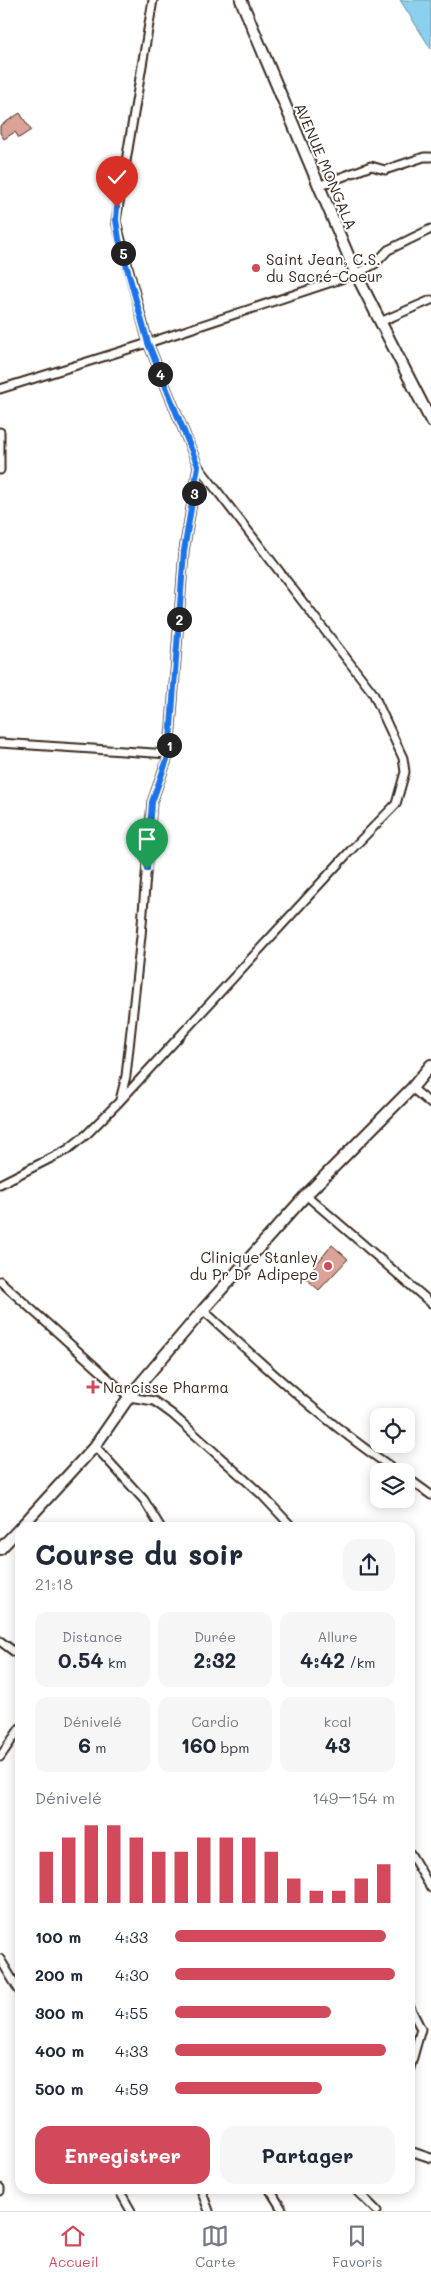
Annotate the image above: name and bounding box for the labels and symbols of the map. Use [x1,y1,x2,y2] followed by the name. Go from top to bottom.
[290,100,362,232] street label: AVENUE MONGALA
[96,156,138,207] pin
[110,240,136,266] pin: 5
[266,249,383,286] place label: Saint Jean, C.S. du Sacré-Coeur
[250,262,262,274] marker: Saint Jean, C.S. du Sacré-Coeur
[148,362,172,386] pin: 4
[182,480,206,506] pin: 3
[166,606,192,632] pin: 2
[156,732,182,758] pin: 1
[126,818,168,869] pin
[190,1247,318,1284] place label: Clinique Stanley du Pr Dr Adipepe
[322,1260,334,1272] marker: Clinique Stanley du Pr Dr Adipepe
[103,1377,229,1397] place label: Narcisse Pharma
[87,1381,99,1393] marker: Narcisse Pharma

